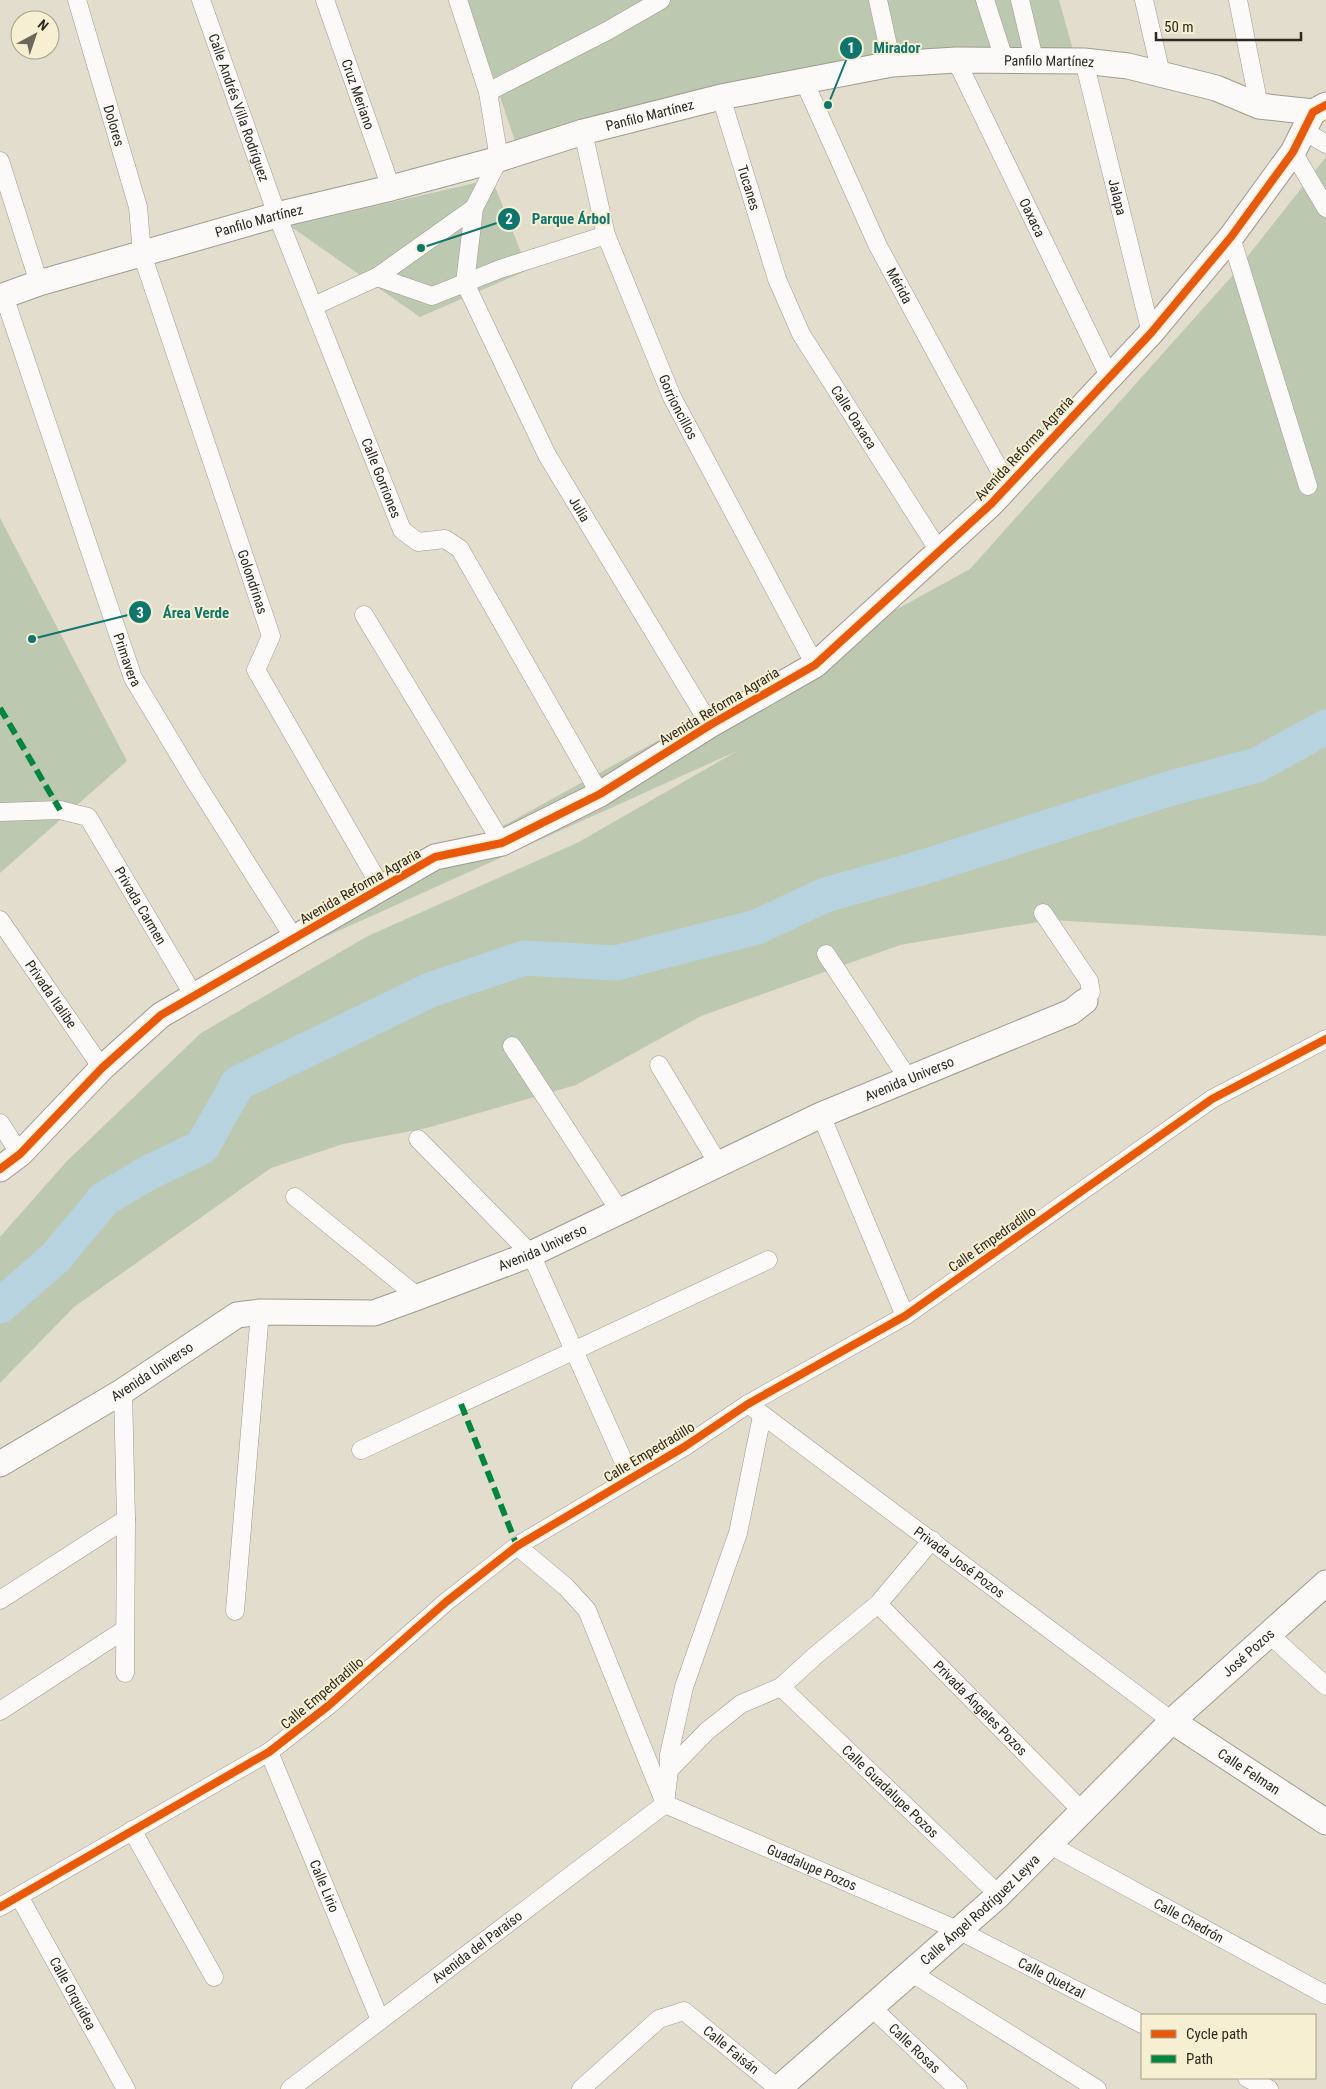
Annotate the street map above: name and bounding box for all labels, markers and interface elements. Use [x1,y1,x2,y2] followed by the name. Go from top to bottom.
[10,10,60,60] north arrow
[1156,10,1301,42] scale bar
[35,16,52,34] text: N
[1164,18,1194,36] text: 50 m
[205,31,273,184] street label: Calle Andrés Villa Rodríguez
[838,33,930,63] callout: Mirador
[847,39,855,57] text: 1
[874,39,920,57] text: Mirador
[1004,52,1095,70] street label: Panfilo Martínez
[338,57,378,132] street label: Cruz Meriano
[604,96,695,134] street label: Panfilo Martínez
[100,103,128,148] street label: Dolores
[734,163,763,212] street label: Tucanes
[1105,177,1130,217] street label: Jalapa
[1016,195,1048,240] street label: Oaxaca
[213,201,304,240] street label: Panfilo Martínez
[497,204,620,234] callout: Parque Árbol
[505,210,513,228] text: 2
[532,210,610,228] text: Parque Árbol
[883,265,916,306] street label: Mérida
[656,372,701,442] street label: Gorrioncillos
[828,382,880,452] street label: Calle Oaxaca
[971,392,1077,504] street label: Avenida Reforma Agraria
[358,436,404,520] street label: Calle Gorriones
[566,494,593,525] street label: Julia
[234,548,271,616] street label: Golondrinas
[127,597,239,627] callout: Área Verde
[136,604,144,622] text: 3
[163,604,229,622] text: Área Verde
[110,631,144,689] street label: Primavera
[656,664,782,748] street label: Avenida Reforma Agraria
[297,845,423,927] street label: Avenida Reforma Agraria
[111,864,170,947] street label: Privada Carmen
[22,957,80,1032] street label: Privada Italibe
[862,1053,956,1104] street label: Avenida Universo
[945,1203,1039,1275] street label: Calle Empedradillo
[496,1221,589,1274] street label: Avenida Universo
[108,1339,196,1404] street label: Avenida Universo
[601,1419,697,1485] street label: Calle Empedradillo
[911,1523,1008,1601] street label: Privada José Pozos
[1219,1625,1278,1680] street label: José Pozos
[277,1654,367,1732] street label: Calle Empedradillo
[930,1657,1031,1759] street label: Privada Ángeles Pozos
[839,1742,942,1841] street label: Calle Guadalupe Pozos
[1215,1745,1283,1798] street label: Calle Felman
[765,1841,859,1894] street label: Guadalupe Pozos
[917,1851,1043,1968] street label: Calle Ángel Rodríguez Leyva
[307,1857,342,1915] street label: Calle Lirio
[1151,1895,1226,1946] street label: Calle Chedrón
[429,1907,525,1986] street label: Avenida del Paraíso
[46,1954,99,2032] street label: Calle Orquídea
[1015,1954,1088,2001] street label: Calle Quetzal
[1141,2014,1316,2079] legend
[886,2020,944,2076] street label: Calle Rosas
[700,2022,762,2077] street label: Calle Faisán
[1186,2025,1248,2043] text: Cycle path
[1186,2050,1213,2068] text: Path

